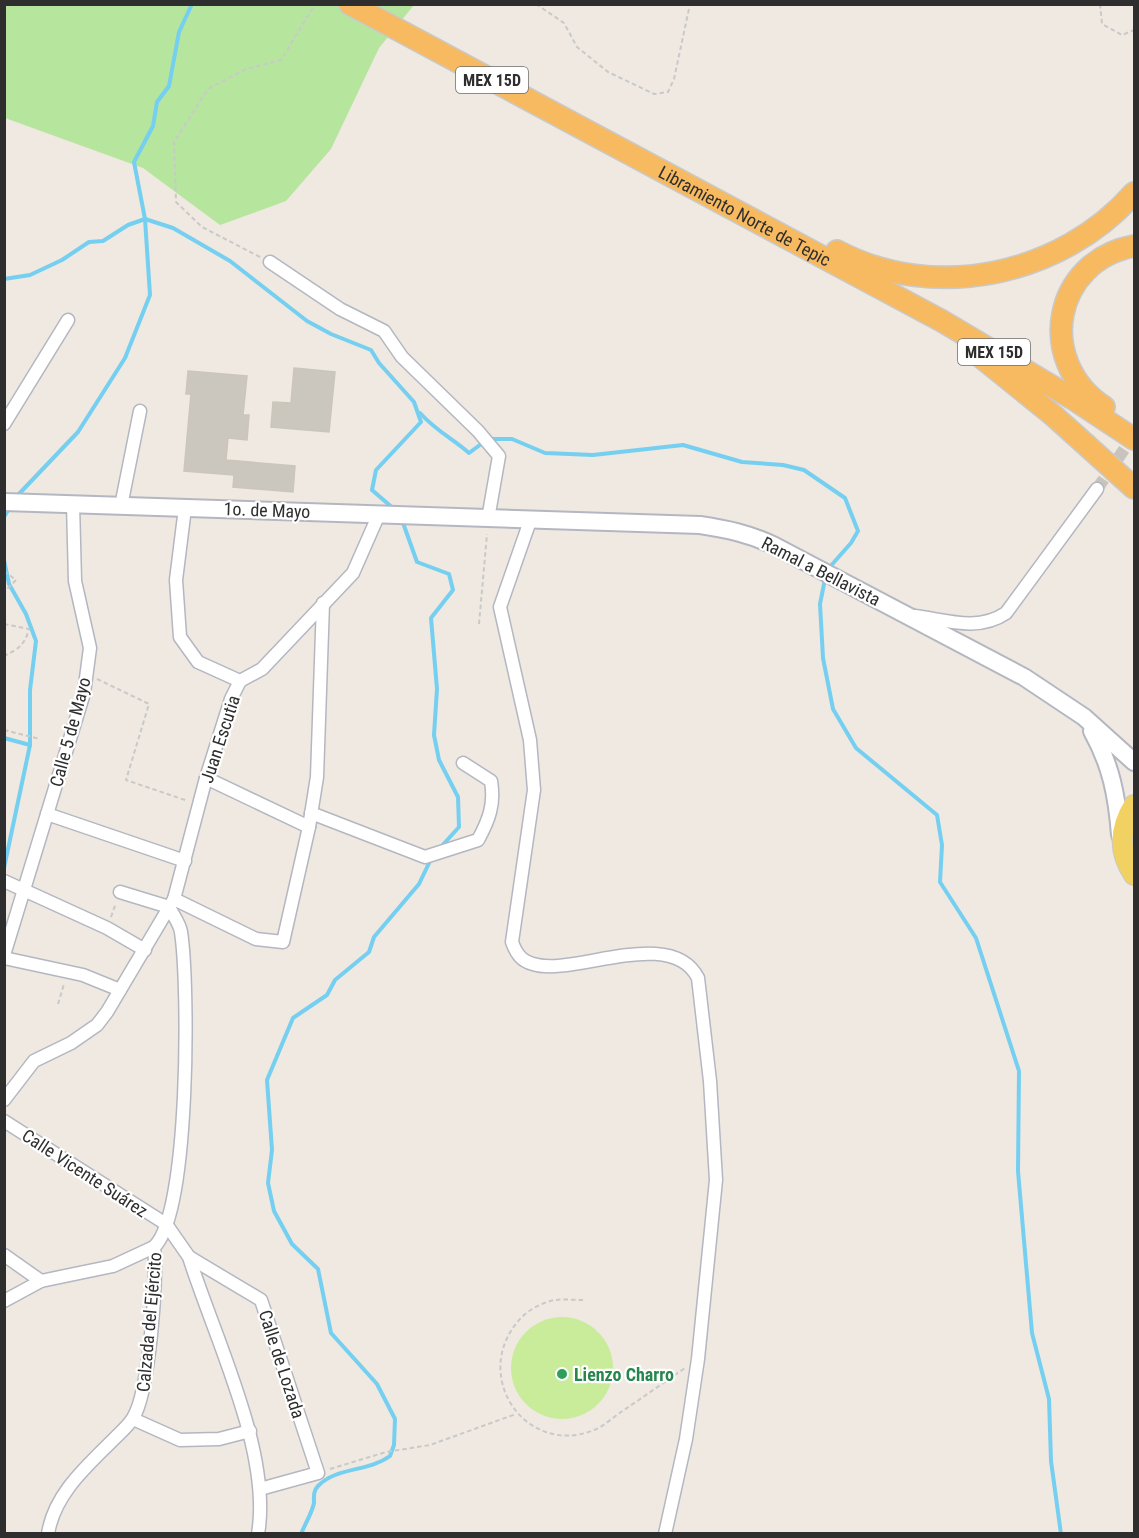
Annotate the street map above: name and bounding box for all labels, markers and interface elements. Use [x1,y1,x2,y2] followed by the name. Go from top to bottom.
[456,67,528,93] road number: MEX 15D
[655,161,835,270] street label: Libramiento Norte de Tepic
[958,339,1030,365] road number: MEX 15D
[223,498,311,522] street label: 1o. de Mayo
[758,532,884,610] street label: Ramal a Bellavista
[45,675,95,789] street label: Calle 5 de Mayo
[196,692,244,786] street label: Juan Escutia
[18,1125,152,1221] street label: Calle Vicente Suárez
[132,1251,166,1393] street label: Calzada del Ejército
[255,1307,309,1421] street label: Calle de Lozada
[574,1364,674,1385] place label: Lienzo Charro
[555,1367,569,1381] marker: Lienzo Charro

